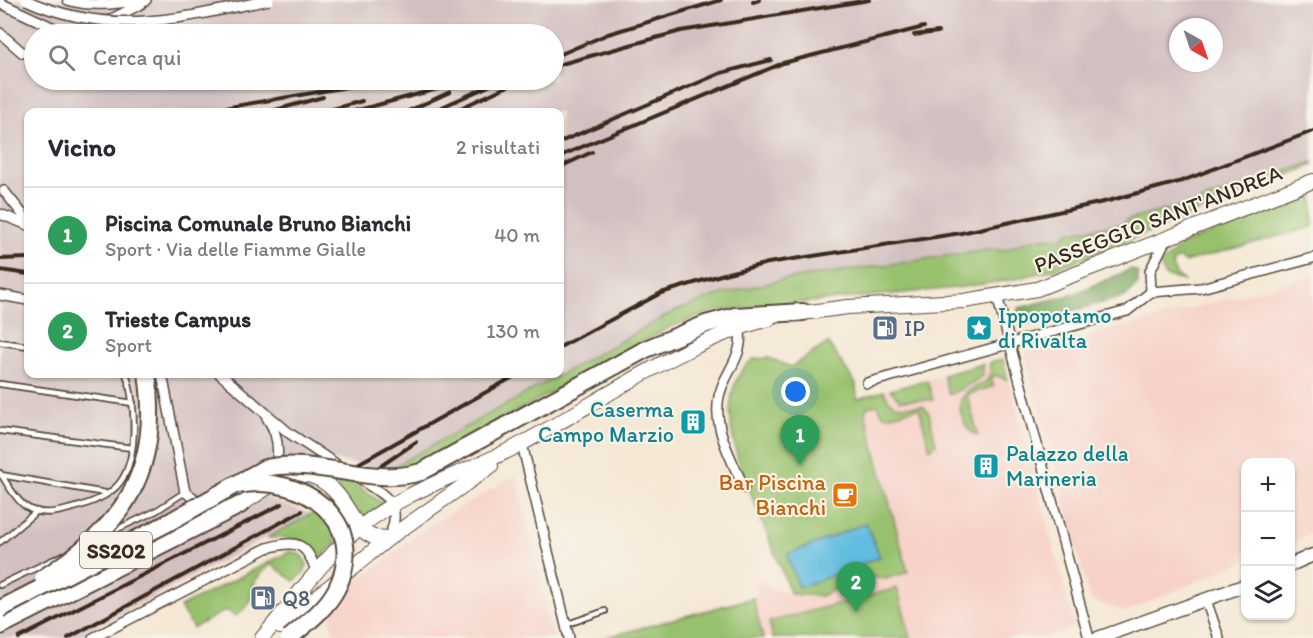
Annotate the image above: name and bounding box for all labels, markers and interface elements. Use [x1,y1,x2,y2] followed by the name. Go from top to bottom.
[1169,18,1223,72] north arrow
[24,24,564,90] search box
[45,41,78,74] icon: search
[93,44,181,71] text: Cerca qui
[48,131,116,163] text: Vicino
[456,135,540,159] text: 2 risultati
[1030,159,1286,279] street label: PASSEGGIO SANT'ANDREA
[105,210,411,237] text: Piscina Comunale Bruno Bianchi
[63,223,72,247] text: 1
[494,223,540,247] text: 40 m
[105,237,366,261] text: Sport · Via delle Fiamme Gialle
[998,302,1111,354] place label: Ippopotamo di Rivalta
[105,306,251,333] text: Trieste Campus
[870,313,900,343] fuel station icon: IP
[964,313,994,343] place icon: Ippopotamo di Rivalta
[904,315,925,342] place label: IP
[62,319,73,343] text: 2
[486,319,540,343] text: 130 m
[105,333,152,357] text: Sport
[781,377,810,406] your location
[538,396,675,448] place label: Caserma Campo Marzio
[678,407,708,437] building icon: Caserma Campo Marzio
[780,416,820,465] pin: 1
[1006,440,1129,492] place label: Palazzo della Marineria
[971,451,1001,481] building icon: Palazzo della Marineria
[1241,458,1295,620] map controls
[1241,458,1295,512] button: +
[719,469,827,521] place label: Bar Piscina Bianchi
[830,480,860,510] cafe icon: Bar Piscina Bianchi
[1241,512,1295,566] button: −
[80,532,152,568] road number: SS202
[836,562,876,612] pin: 2
[1241,566,1295,620] button: layers
[248,583,278,613] fuel station icon: Q8
[282,585,310,612] place label: Q8

